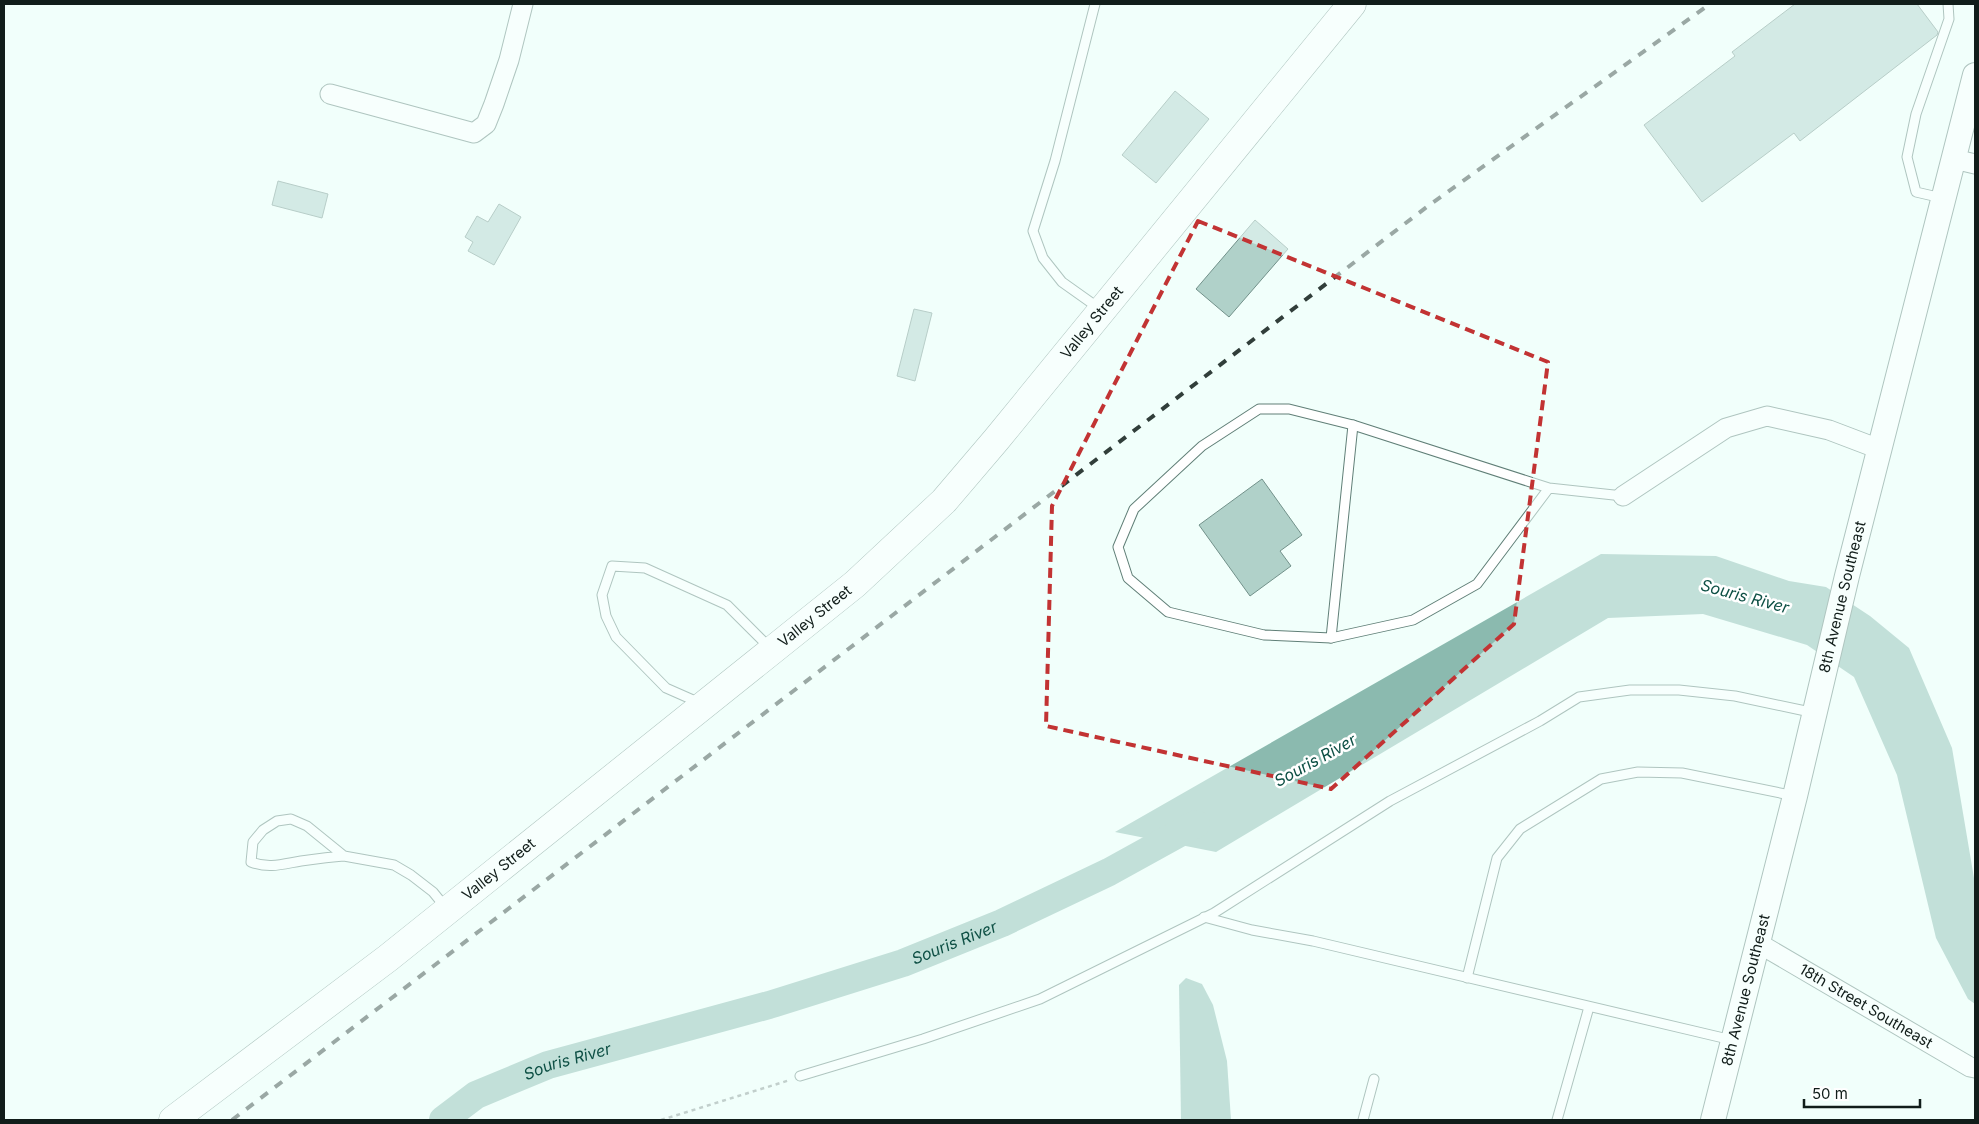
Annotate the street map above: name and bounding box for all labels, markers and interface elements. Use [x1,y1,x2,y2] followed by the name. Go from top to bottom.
[1056,282,1127,363] street label: Valley Street
[1814,519,1870,675] street label: 8th Avenue Southeast
[1699,575,1792,618] water label: Souris River
[774,581,855,651] street label: Valley Street
[1271,729,1360,791] water label: Souris River
[458,834,539,904] street label: Valley Street
[1717,912,1774,1068] street label: 8th Avenue Southeast
[908,916,1001,969] water label: Souris River
[1796,959,1936,1052] street label: 18th Street Southeast
[520,1038,614,1084] water label: Souris River
[1804,1076,1920,1108] scale bar
[1812,1084,1848,1103] text: 50 m

